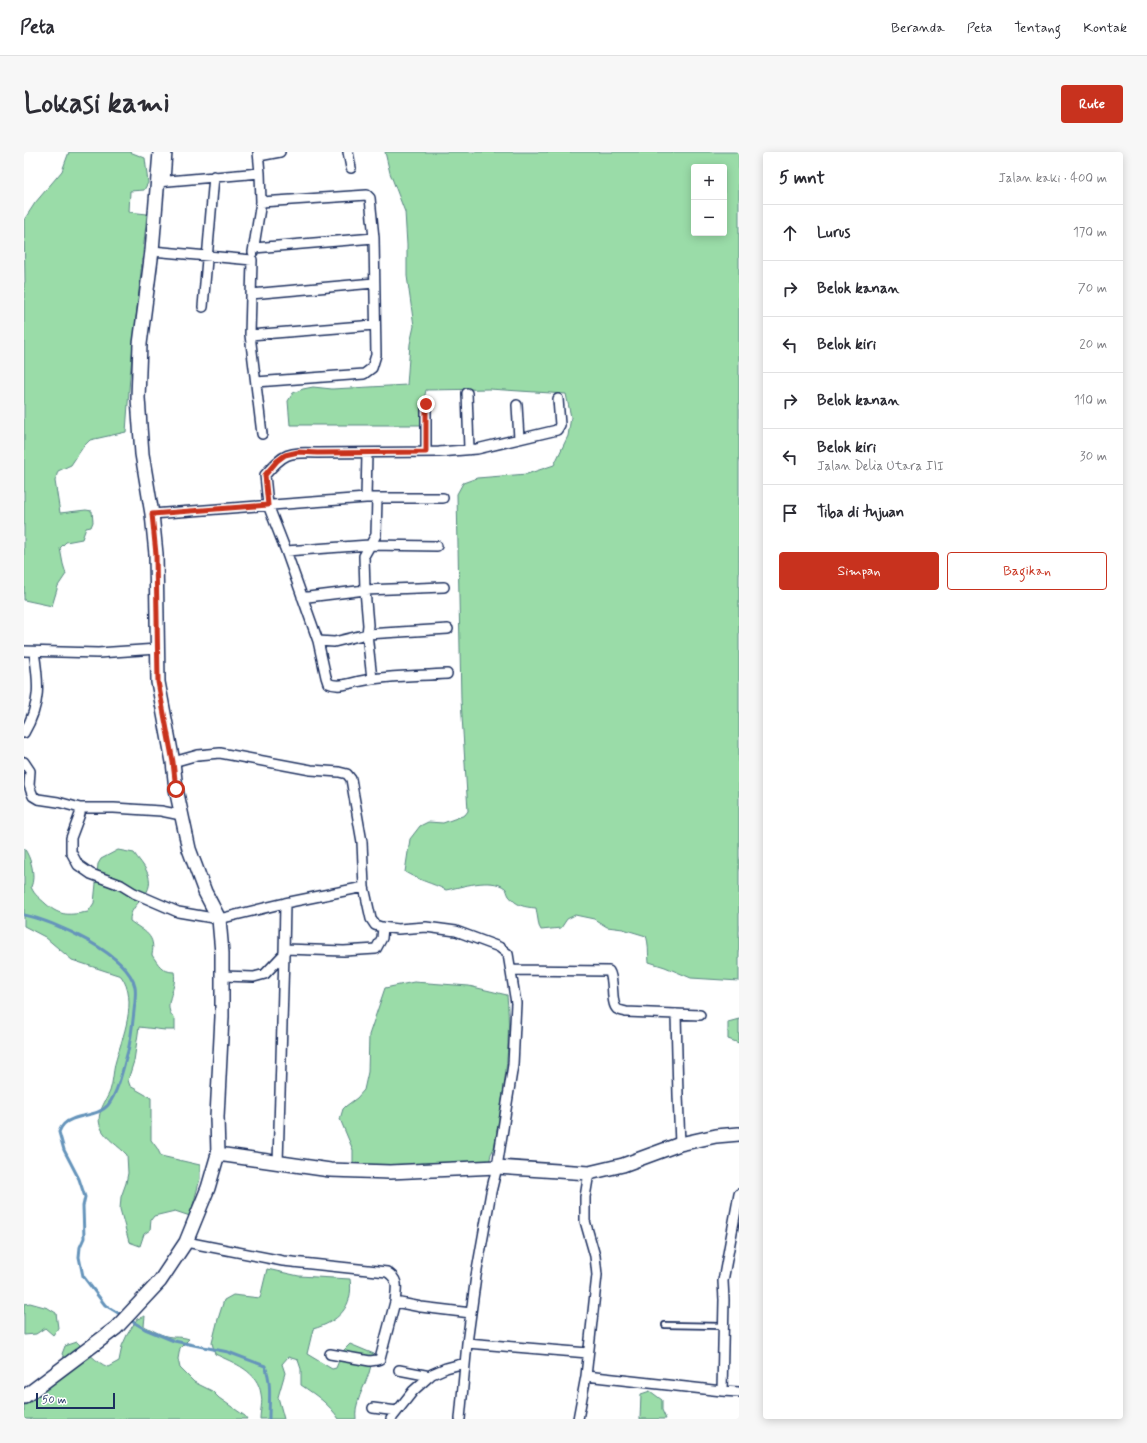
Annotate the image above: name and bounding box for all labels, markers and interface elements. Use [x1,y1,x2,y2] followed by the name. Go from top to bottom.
[20,15,55,40] text: Peta
[891,19,945,37] text: Beranda
[967,19,992,37] text: Peta
[1014,19,1061,37] text: Tentang
[1083,19,1127,37] text: Kontak
[1061,85,1123,123] button: Rute
[24,86,170,123] text: Lokasi kami
[691,164,727,236] map controls
[691,164,727,200] button: +
[779,167,825,189] text: 5 mnt
[998,170,1107,187] text: Jalan kaki · 400 m
[691,200,727,236] button: −
[779,222,801,244] icon: ahead
[817,223,850,243] text: Lurus
[1073,224,1107,241] text: 170 m
[779,278,801,300] icon: right
[817,279,900,299] text: Belok kanan
[1078,280,1107,297] text: 70 m
[779,334,801,356] icon: left
[817,335,876,355] text: Belok kiri
[1079,336,1107,353] text: 20 m
[779,390,801,412] icon: right
[817,391,900,411] text: Belok kanan
[1074,392,1107,409] text: 110 m
[417,395,435,413] route end
[817,438,876,458] text: Belok kiri
[779,446,801,468] icon: left
[1080,448,1107,465] text: 30 m
[817,458,944,475] text: Jalan Delia Utara III
[779,502,801,524] icon: arrive
[817,503,904,523] text: Tiba di tujuan
[779,552,939,590] button: Simpan
[947,552,1107,590] button: Bagikan
[167,780,185,798] route start
[36,1391,115,1410] scale bar
[42,1393,67,1407] text: 50 m

